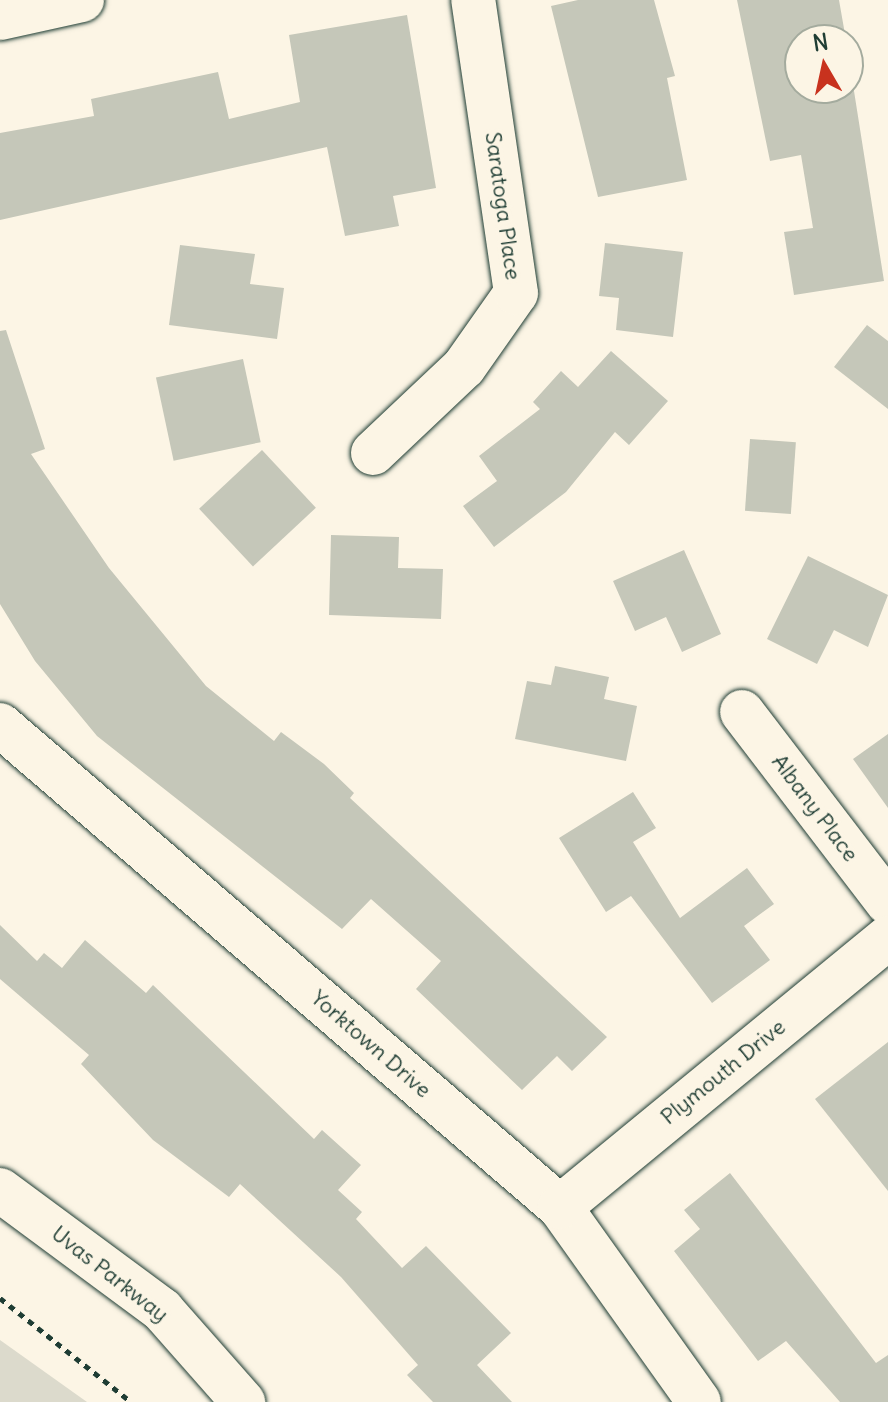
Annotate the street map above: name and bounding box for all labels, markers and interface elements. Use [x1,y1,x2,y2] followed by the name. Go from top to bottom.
[784,24,864,104] north arrow
[811,27,830,57] text: N
[480,130,526,282] street label: Saratoga Place
[766,749,864,867] street label: Albany Place
[306,985,436,1103] street label: Yorktown Drive
[655,1014,791,1130] street label: Plymouth Drive
[46,1220,174,1328] street label: Uvas Parkway

